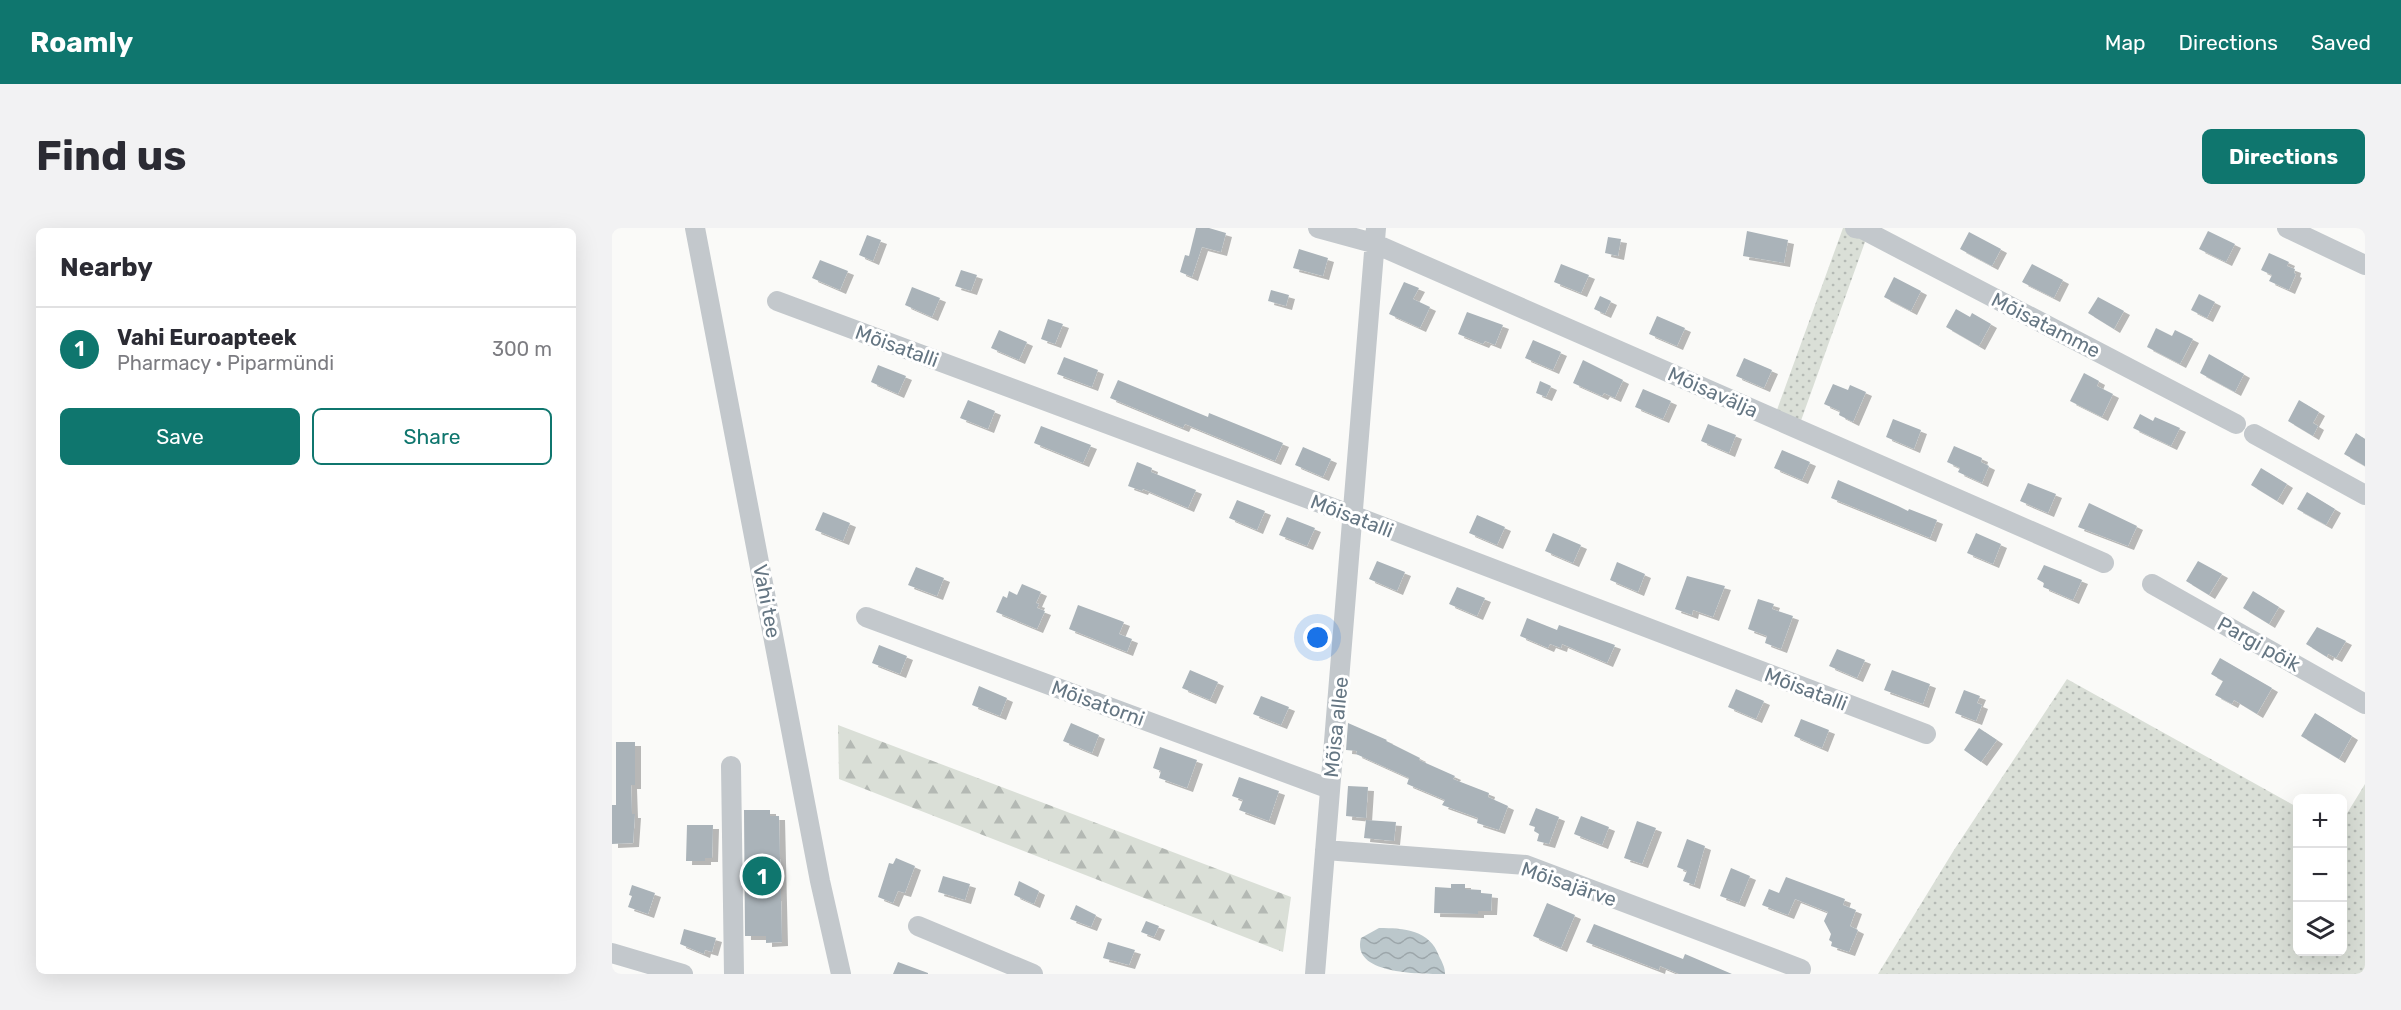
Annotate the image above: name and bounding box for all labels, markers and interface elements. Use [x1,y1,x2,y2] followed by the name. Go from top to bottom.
[30,26,133,59] text: Roamly
[2105,30,2146,55] text: Map
[2179,30,2278,55] text: Directions
[2311,30,2371,55] text: Saved
[2202,129,2365,184] button: Directions
[36,131,187,181] text: Find us
[60,252,153,283] text: Nearby
[1988,287,2104,363] street label: Mõisatamme
[852,320,942,372] street label: Mõisatalli
[117,324,297,351] text: Vahi Euroapteek
[75,337,84,361] text: 1
[492,337,552,361] text: 300 m
[117,351,334,375] text: Pharmacy · Piparmündi
[1664,362,1762,422] street label: Mõisavälja
[60,408,300,465] button: Save
[312,408,552,465] button: Share
[1307,489,1397,543] street label: Mõisatalli
[748,562,786,640] street label: Vahi tee
[2213,611,2305,677] street label: Pargi põik
[1303,623,1332,652] your location
[1761,662,1851,716] street label: Mõisatalli
[1048,675,1148,731] street label: Mõisatorni
[1319,675,1353,779] street label: Mõisa allee
[2293,794,2347,956] map controls
[2293,794,2347,848] button: +
[2293,848,2347,902] button: −
[742,854,782,898] pin: 1
[1518,856,1620,912] street label: Mõisajärve
[2293,902,2347,956] button: layers

